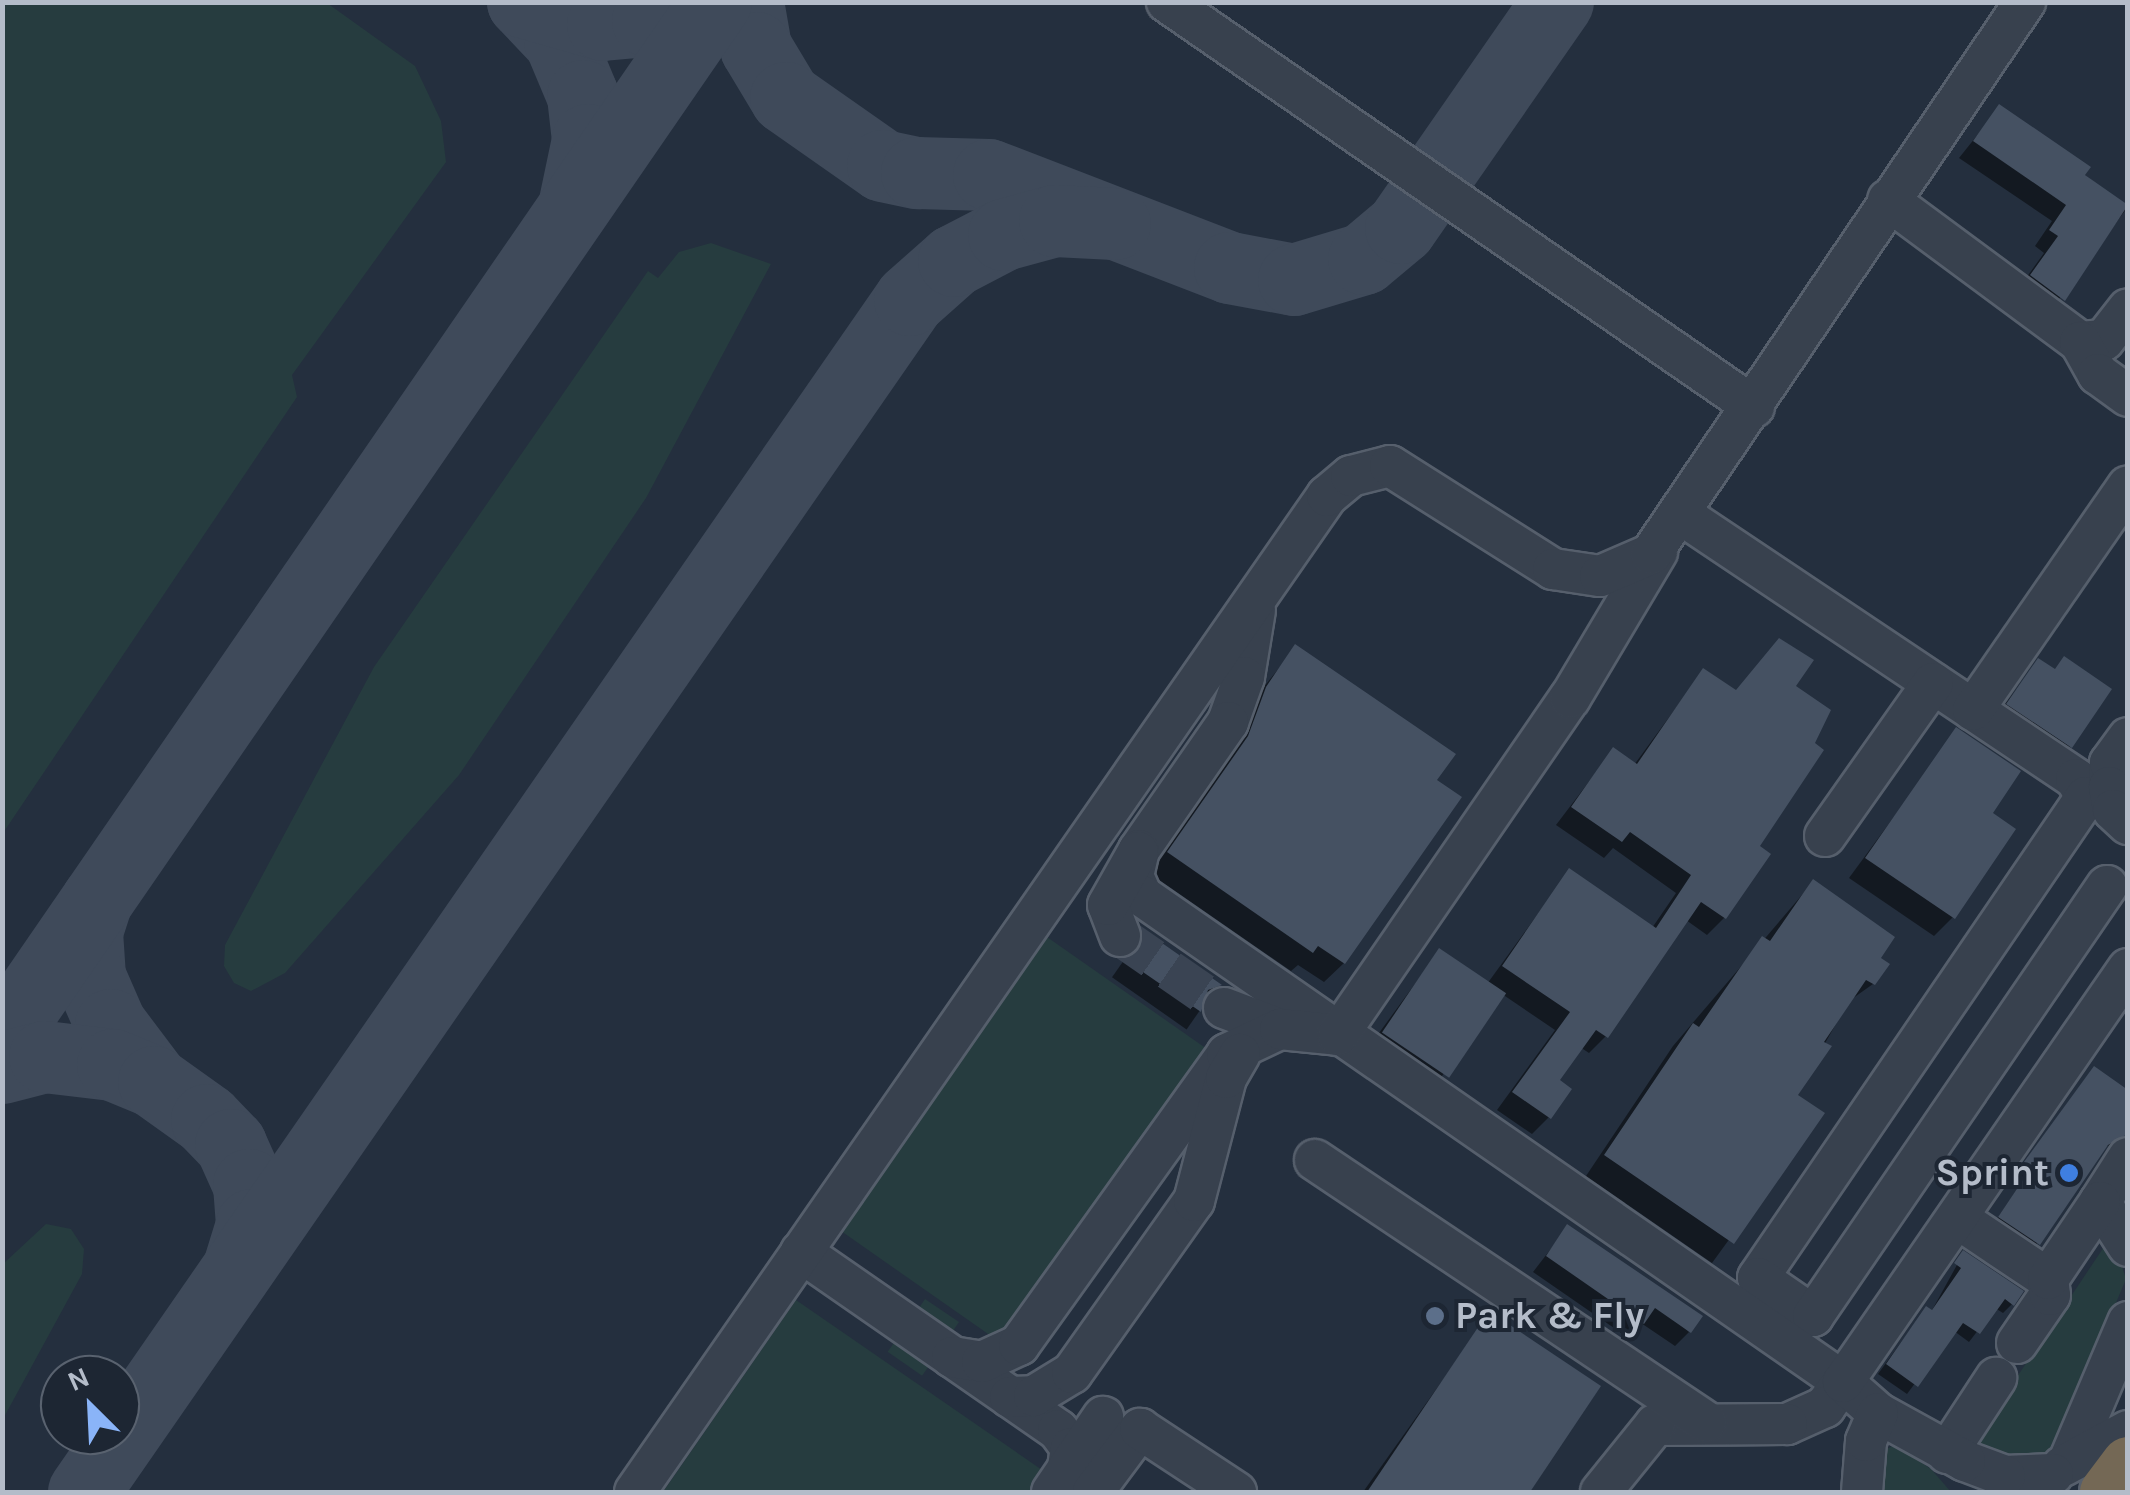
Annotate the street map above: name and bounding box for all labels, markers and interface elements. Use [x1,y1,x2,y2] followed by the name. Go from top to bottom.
[1936,1150,2049,1196] place label: Sprint
[2058,1162,2080,1184] marker: Sprint
[1455,1293,1644,1339] place label: Park & Fly
[1424,1305,1446,1327] marker: Park & Fly
[40,1355,140,1455] north arrow
[63,1360,94,1398] text: N

